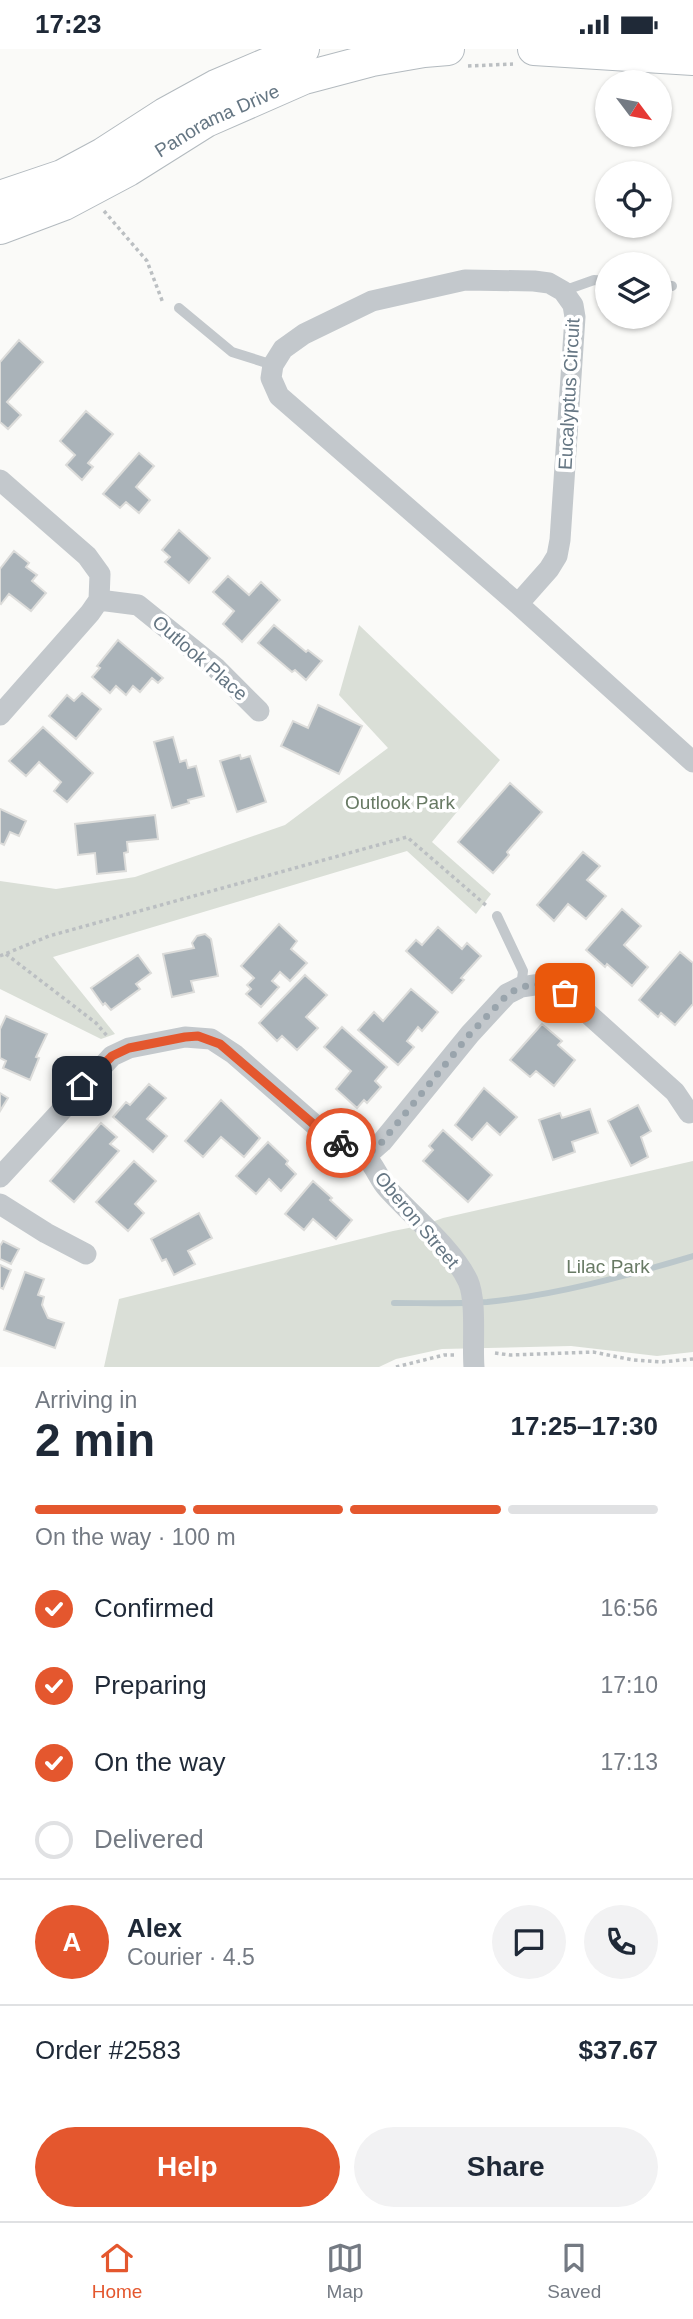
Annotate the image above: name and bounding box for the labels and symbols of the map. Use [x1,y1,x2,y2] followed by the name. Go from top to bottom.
[595,70,672,147] north arrow
[151,80,282,161] street label: Panorama Drive
[555,317,584,470] street label: Eucalyptus Circuit
[148,611,252,705] street label: Outlook Place
[345,792,455,813] park label: Outlook Park
[535,963,595,1023] pin
[52,1056,112,1116] pin
[306,1108,376,1178] courier
[371,1168,464,1273] street label: Oberon Street
[566,1256,650,1277] park label: Lilac Park

